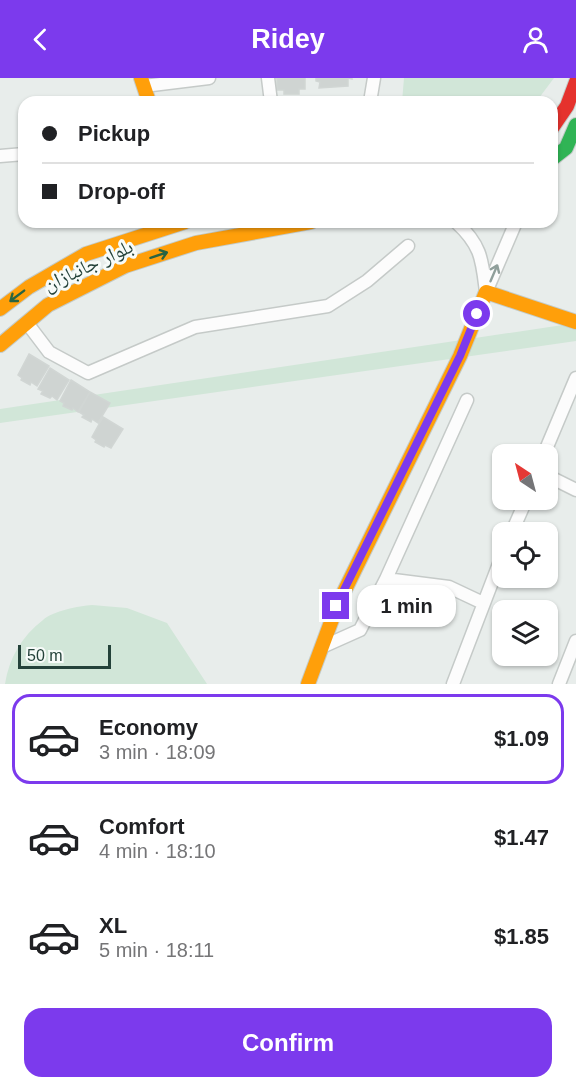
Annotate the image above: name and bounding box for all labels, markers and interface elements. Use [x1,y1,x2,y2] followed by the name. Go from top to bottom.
[24,23,57,56] icon: back
[519,23,552,56] icon: person
[251,24,325,54] text: Ridey
[78,121,150,146] text: Pickup
[78,179,165,204] text: Drop-off
[40,235,137,296] street label: بلوار جانبازان
[149,249,168,260] one-way arrow
[489,264,500,282] one-way arrow
[9,290,25,303] one-way arrow
[463,300,490,327] route start
[492,444,558,510] north arrow
[492,444,558,666] map controls
[492,522,558,588] button: locate
[357,585,456,627] callout: 1 min
[322,592,349,619] route end
[380,595,433,617] text: 1 min
[492,600,558,666] button: layers
[18,642,111,670] scale bar
[27,647,63,664] text: 50 m
[27,712,81,766] icon: car
[99,715,198,740] text: Economy
[494,726,549,751] text: $1.09
[99,741,216,763] text: 3 min · 18:09
[27,811,81,865] icon: car
[99,814,185,839] text: Comfort
[494,825,549,850] text: $1.47
[99,840,216,862] text: 4 min · 18:10
[27,910,81,964] icon: car
[99,913,127,938] text: XL
[494,924,549,949] text: $1.85
[99,939,214,961] text: 5 min · 18:11
[24,1008,552,1077] button: Confirm

